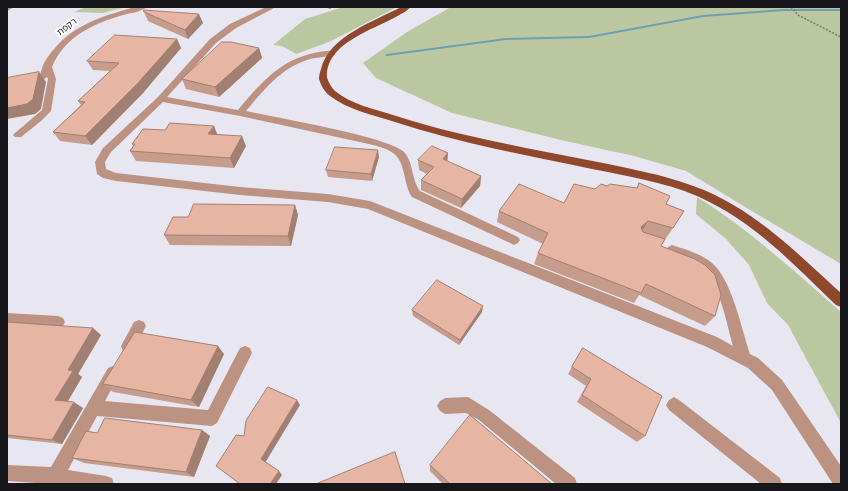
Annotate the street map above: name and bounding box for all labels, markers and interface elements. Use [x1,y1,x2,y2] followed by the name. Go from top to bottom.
[55,16,79,38] street label: רקפת

